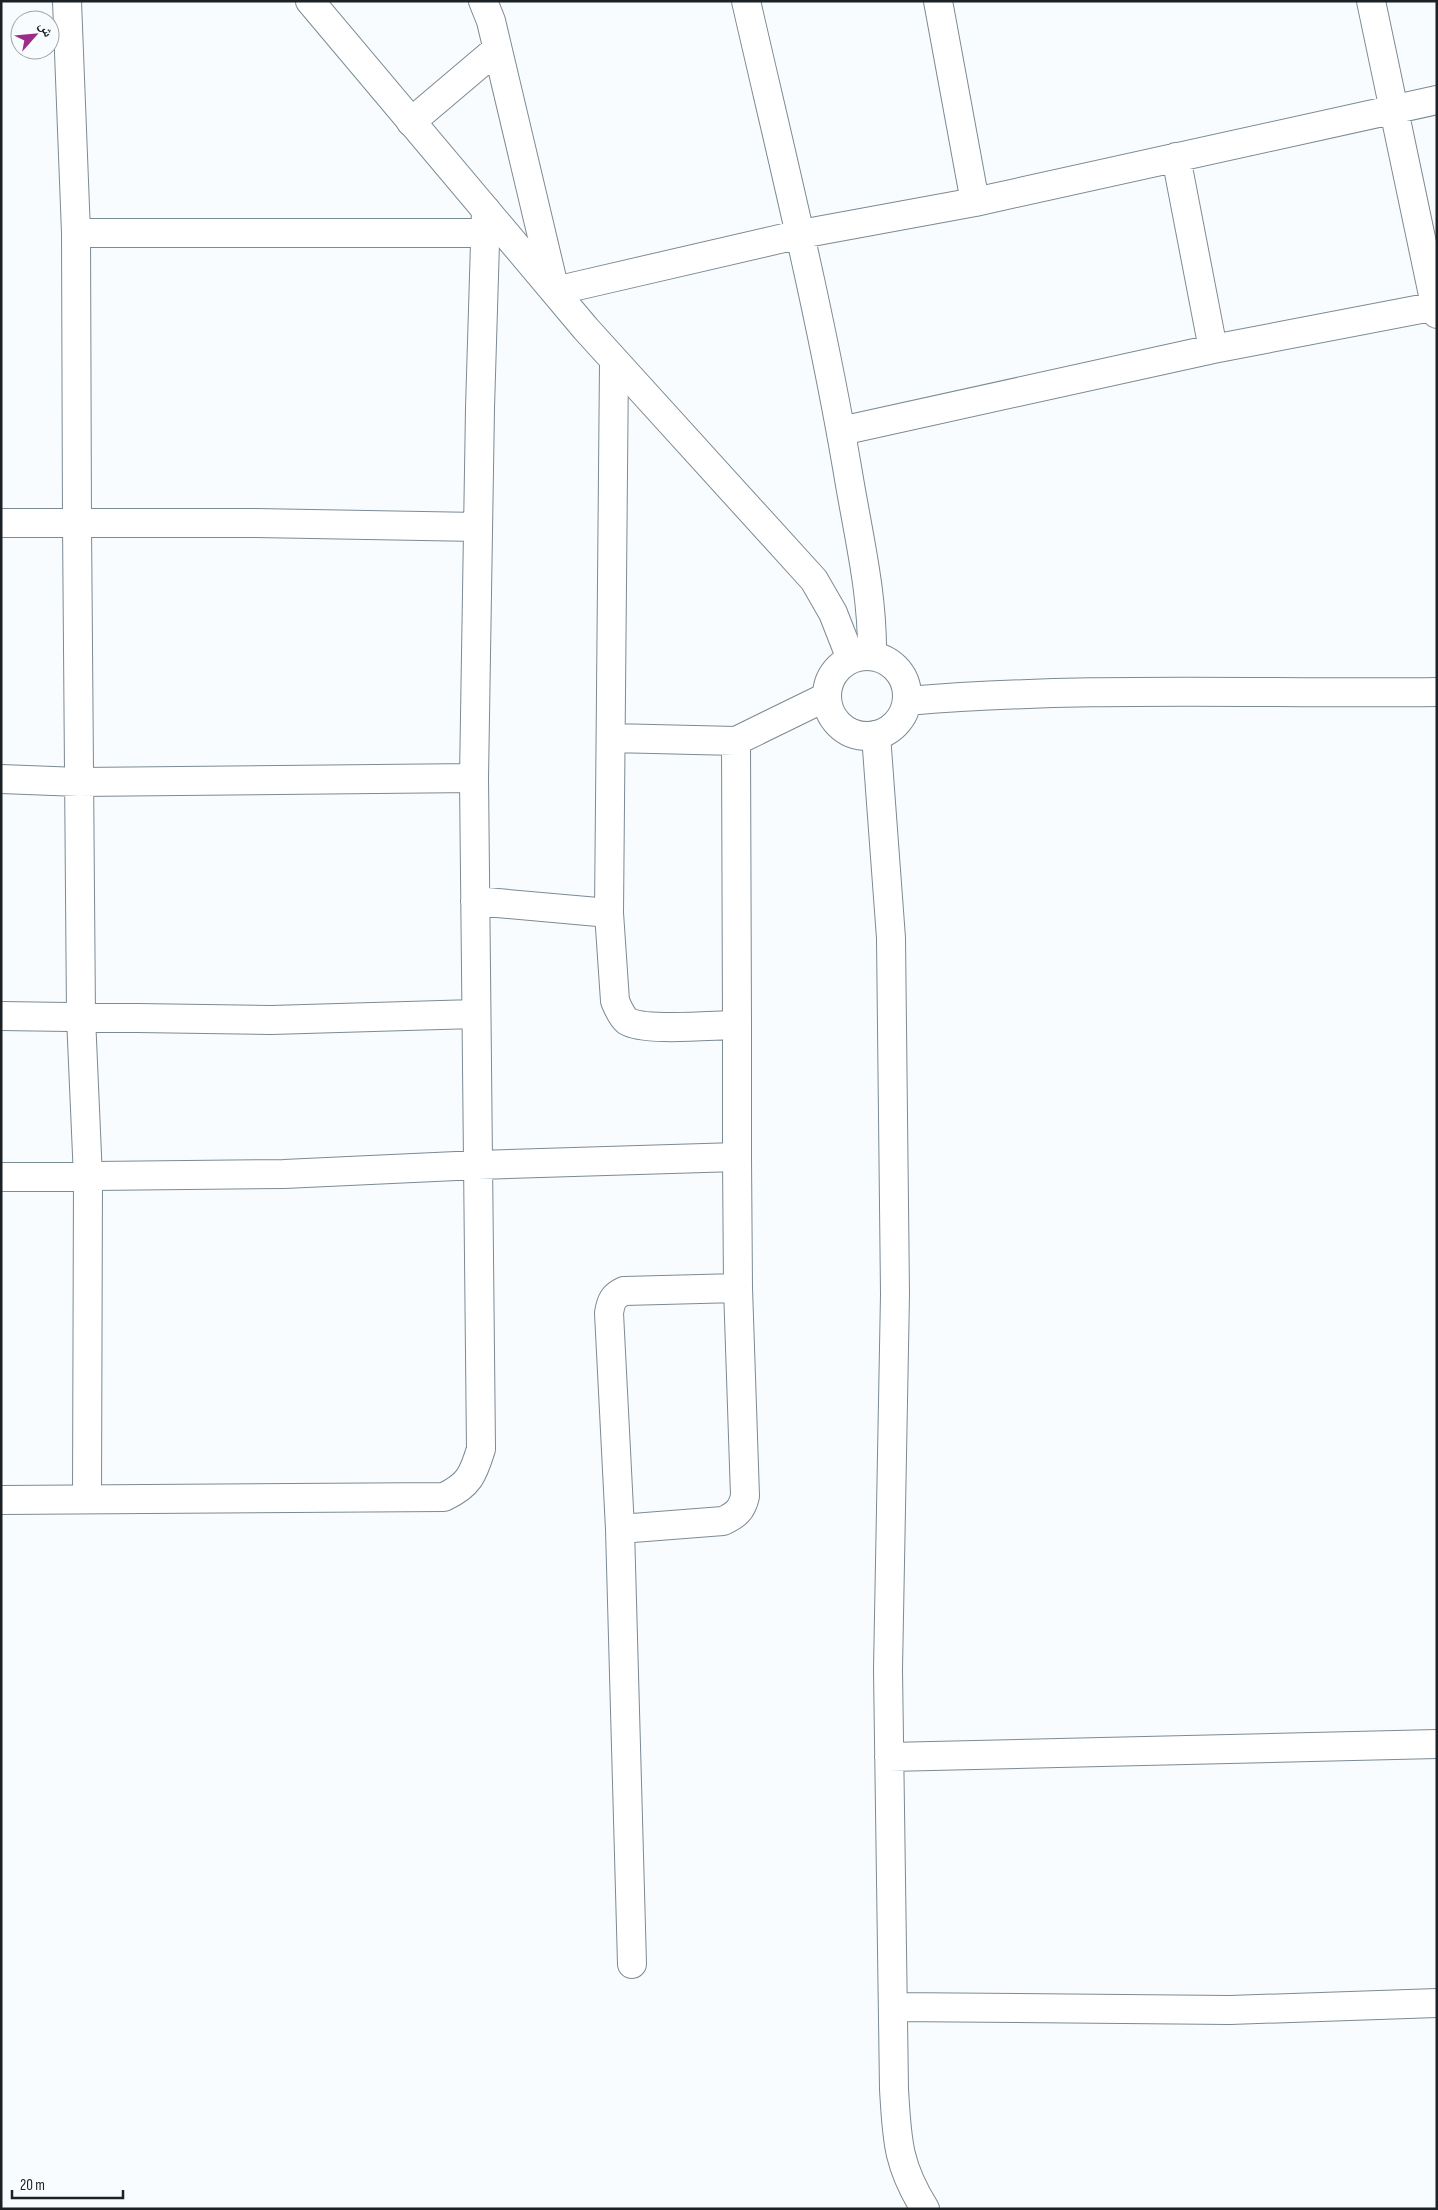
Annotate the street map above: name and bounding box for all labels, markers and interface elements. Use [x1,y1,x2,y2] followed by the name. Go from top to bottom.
[10,10,60,60] north arrow
[35,19,57,40] text: ش
[12,2168,124,2200] scale bar
[20,2176,45,2195] text: 20 m

